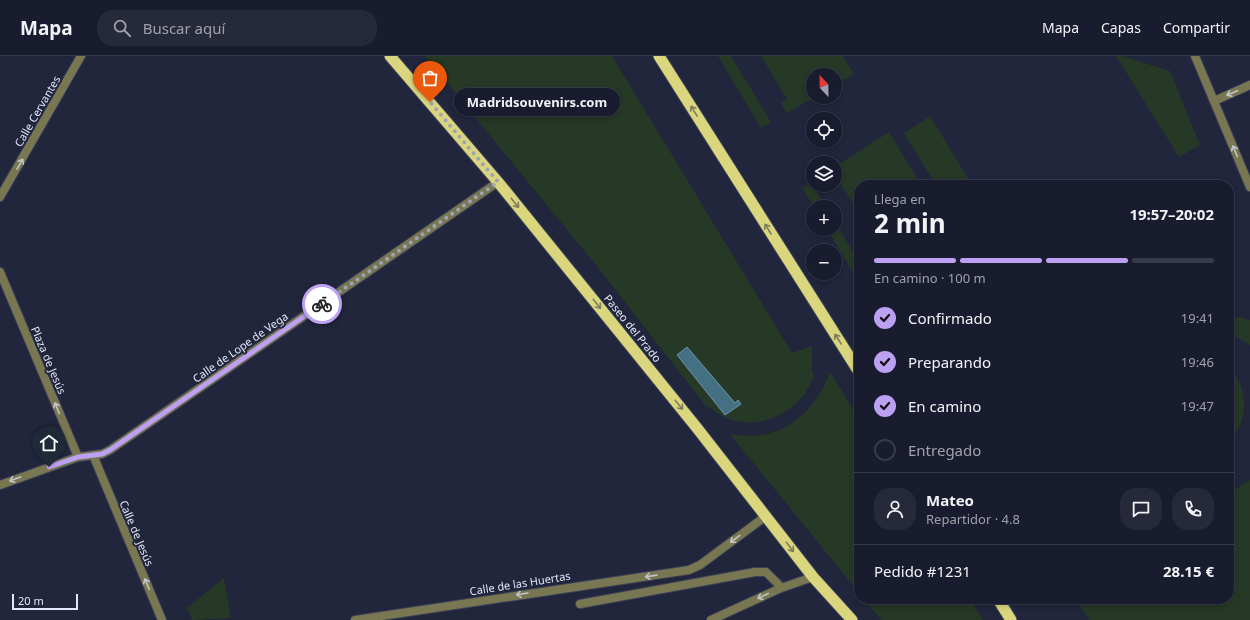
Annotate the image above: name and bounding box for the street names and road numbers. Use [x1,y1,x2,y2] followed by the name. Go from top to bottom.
[11,73,63,149] street label: Calle Cervantes
[601,291,665,365] street label: Paseo del Prado
[189,308,291,386] street label: Calle de Lope de Vega
[28,324,70,396] street label: Plaza de Jesús
[116,498,158,568] street label: Calle de Jesús
[468,568,572,598] street label: Calle de las Huertas

